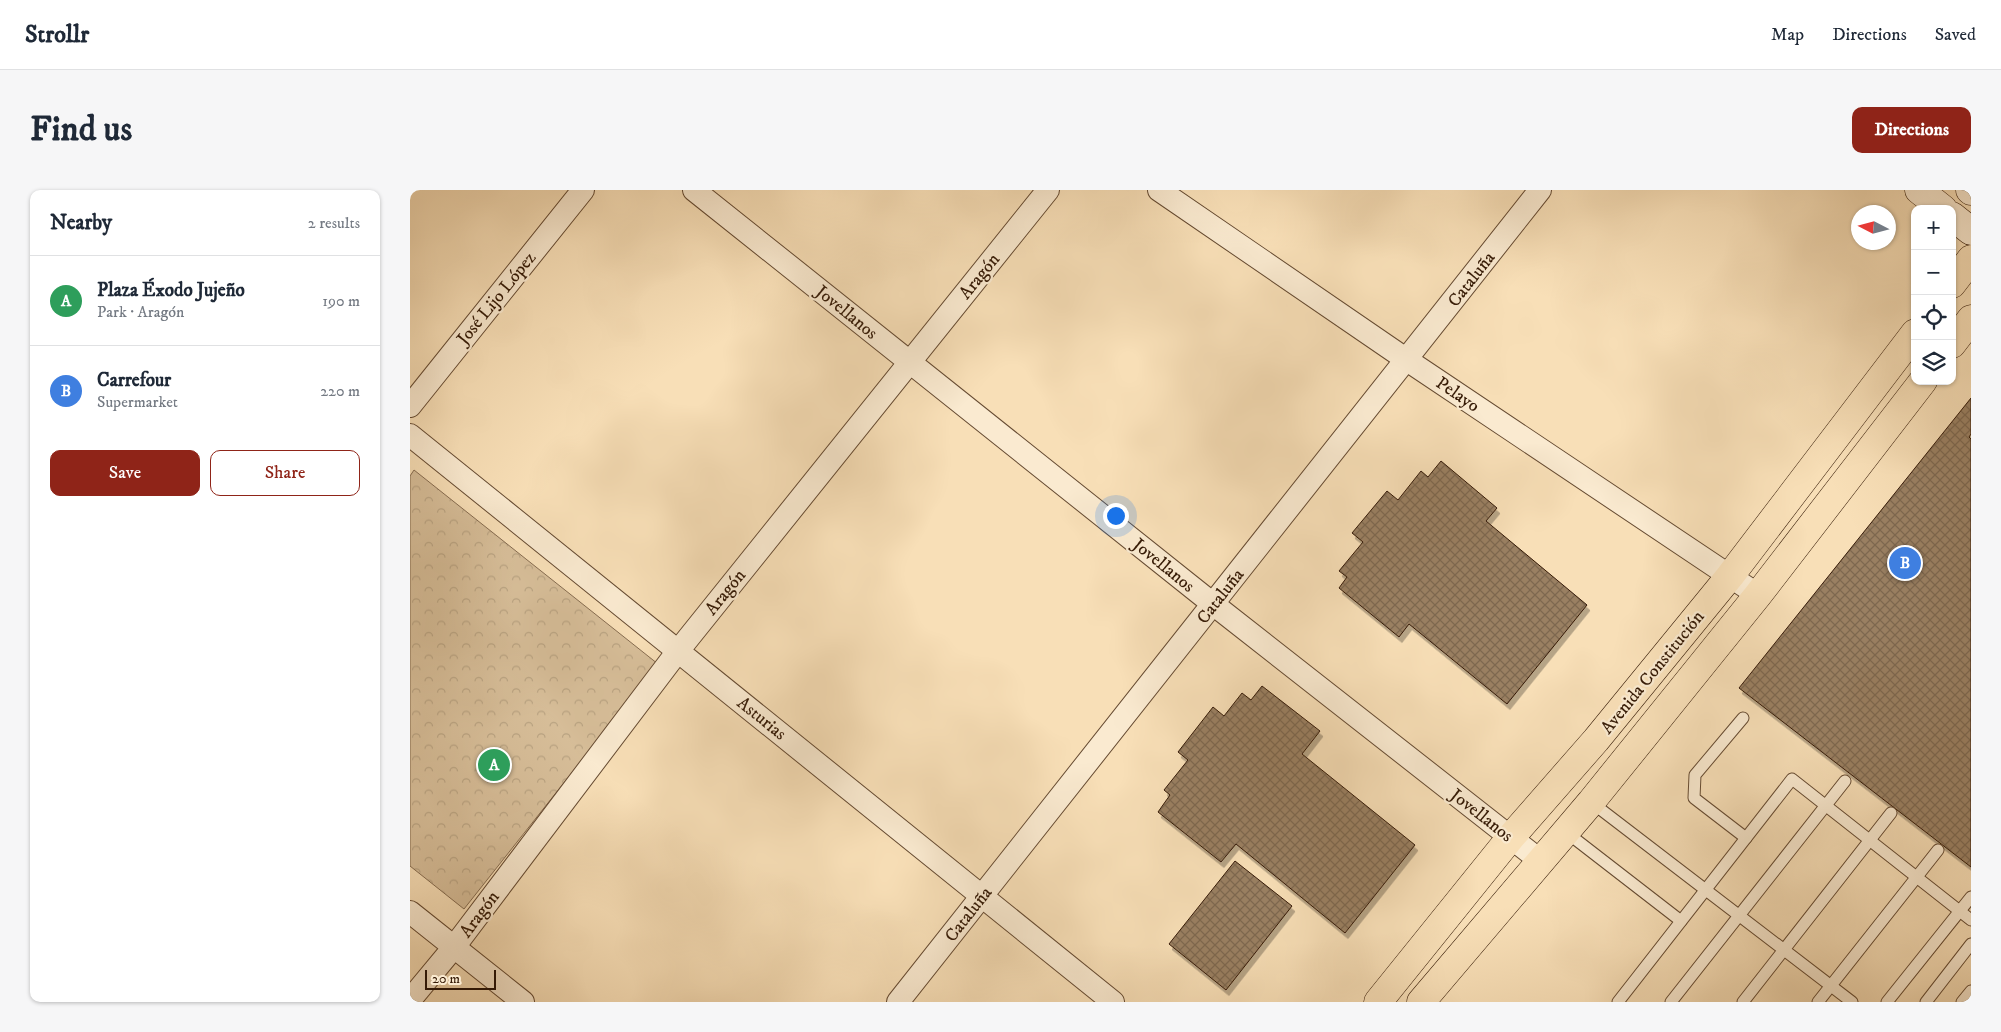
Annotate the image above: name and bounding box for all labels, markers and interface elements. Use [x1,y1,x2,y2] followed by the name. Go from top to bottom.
[25,20,89,50] text: Strollr
[1771,24,1804,46] text: Map
[1832,24,1907,46] text: Directions
[1935,24,1976,46] text: Saved
[1852,107,1971,153] button: Directions
[30,108,132,152] text: Find us
[1851,205,1896,250] north arrow
[1911,205,1956,385] map controls
[1911,205,1956,250] button: +
[50,210,112,236] text: Nearby
[308,213,360,233] text: 2 results
[451,247,541,351] street label: José Lijo López
[1443,247,1500,312] street label: Cataluña
[955,249,1005,304] street label: Aragón
[1911,250,1956,295] button: −
[97,279,245,302] text: Plaza Éxodo Jujeño
[809,280,882,344] street label: Jovellanos
[61,291,71,311] text: A
[322,291,360,311] text: 190 m
[1911,295,1956,340] button: locate
[97,302,184,322] text: Park · Aragón
[1911,340,1956,385] button: layers
[97,369,171,392] text: Carrefour
[1431,372,1484,417] street label: Pelayo
[61,381,71,401] text: B
[320,381,360,401] text: 220 m
[97,392,178,412] text: Supermarket
[50,450,200,496] button: Save
[210,450,360,496] button: Share
[1103,503,1129,529] your location
[1126,533,1199,597] street label: Jovellanos
[1889,544,1921,582] pin: B
[1192,564,1249,629] street label: Cataluña
[701,565,751,620] street label: Aragón
[1596,606,1710,739] street label: Avenida Constitución
[732,692,790,745] street label: Asturias
[478,746,510,784] pin: A
[1444,783,1517,847] street label: Jovellanos
[940,882,997,947] street label: Cataluña
[455,886,505,942] street label: Aragón
[425,967,496,990] scale bar
[432,970,460,988] text: 20 m

